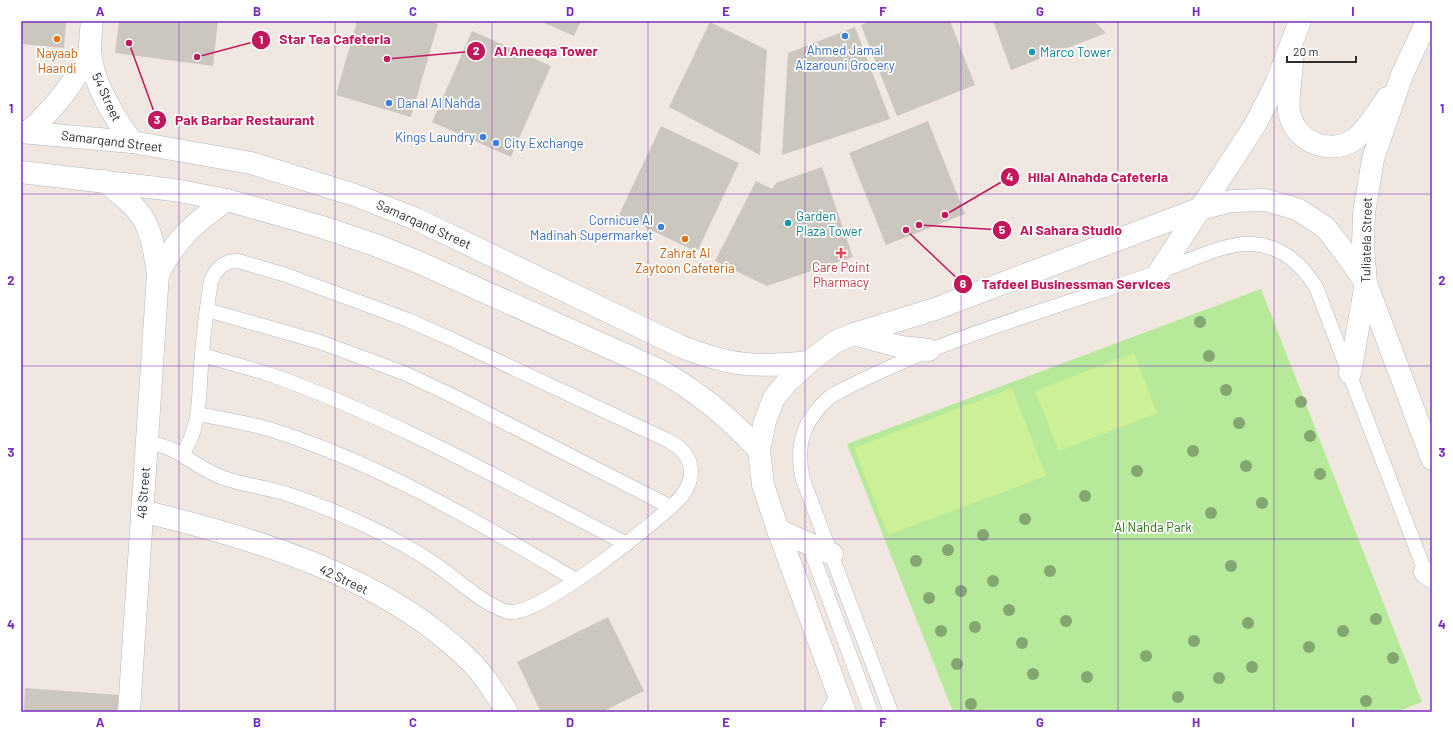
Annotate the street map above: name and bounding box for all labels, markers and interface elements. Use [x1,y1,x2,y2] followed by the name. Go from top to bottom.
[96,3,105,19] text: A
[253,3,261,19] text: B
[409,3,417,19] text: C
[566,3,574,19] text: D
[722,3,730,19] text: E
[879,3,887,19] text: F
[1036,3,1044,19] text: G
[1192,3,1200,19] text: H
[1351,3,1355,19] text: I
[251,27,398,53] callout: Star Tea Cafeteria
[279,30,391,47] text: Star Tea Cafeteria
[840,31,850,41] marker: Ahmed Jamal Alzarouni Grocery
[259,32,263,46] text: 1
[52,34,62,44] marker: Nayaab Haandi
[466,38,606,64] callout: Al Aneeqa Tower
[1287,38,1356,64] scale bar
[494,42,599,59] text: Al Aneeqa Tower
[795,42,895,73] place label: Ahmed Jamal Alzarouni Grocery
[473,43,480,57] text: 2
[1040,44,1111,60] place label: Marco Tower
[1293,44,1319,58] text: 20 m
[36,45,78,76] place label: Nayaab Haandi
[1027,47,1037,57] marker: Marco Tower
[89,70,125,124] street label: 54 Street
[397,95,480,111] place label: Danal Al Nahda
[384,98,394,108] marker: Danal Al Nahda
[9,100,13,116] text: 1
[1440,100,1444,116] text: 1
[147,107,323,133] callout: Pak Barbar Restaurant
[175,111,315,128] text: Pak Barbar Restaurant
[154,112,160,126] text: 3
[60,127,164,155] street label: Samarqand Street
[395,129,475,145] place label: Kings Laundry
[478,132,488,142] marker: Kings Laundry
[504,135,584,151] place label: City Exchange
[491,138,501,148] marker: City Exchange
[1000,164,1176,190] callout: Hilal Alnahda Cafeteria
[1028,168,1168,185] text: Hilal Alnahda Cafeteria
[1006,169,1014,183] text: 4
[374,196,474,252] street label: Samarqand Street
[1357,197,1375,283] street label: Tuliatela Street
[796,208,863,239] place label: Garden Plaza Tower
[530,212,653,243] place label: Cornicue Al Madinah Supermarket
[992,217,1130,243] callout: Al Sahara Studio
[783,218,793,228] marker: Garden Plaza Tower
[1020,221,1122,238] text: Al Sahara Studio
[656,222,666,232] marker: Cornicue Al Madinah Supermarket
[999,222,1006,236] text: 5
[680,234,690,244] marker: Zahrat Al Zaytoon Cafeteria
[635,245,735,276] place label: Zahrat Al Zaytoon Cafeteria
[836,248,846,258] marker: Care Point Pharmacy
[812,259,870,290] place label: Care Point Pharmacy
[953,271,1178,297] callout: Tafdeel Businessman Services
[7,272,15,288] text: 2
[1438,272,1446,288] text: 2
[981,275,1171,292] text: Tafdeel Businessman Services
[960,276,967,290] text: 6
[7,444,15,460] text: 3
[1438,444,1446,460] text: 3
[133,466,153,520] street label: 48 Street
[1114,519,1192,535] park label: Al Nahda Park
[317,561,371,597] street label: 42 Street
[7,616,15,632] text: 4
[1438,616,1446,632] text: 4
[96,714,105,730] text: A
[253,714,261,730] text: B
[409,714,417,730] text: C
[566,714,574,730] text: D
[722,714,730,730] text: E
[879,714,887,730] text: F
[1036,714,1044,730] text: G
[1192,714,1200,730] text: H
[1351,714,1355,730] text: I

